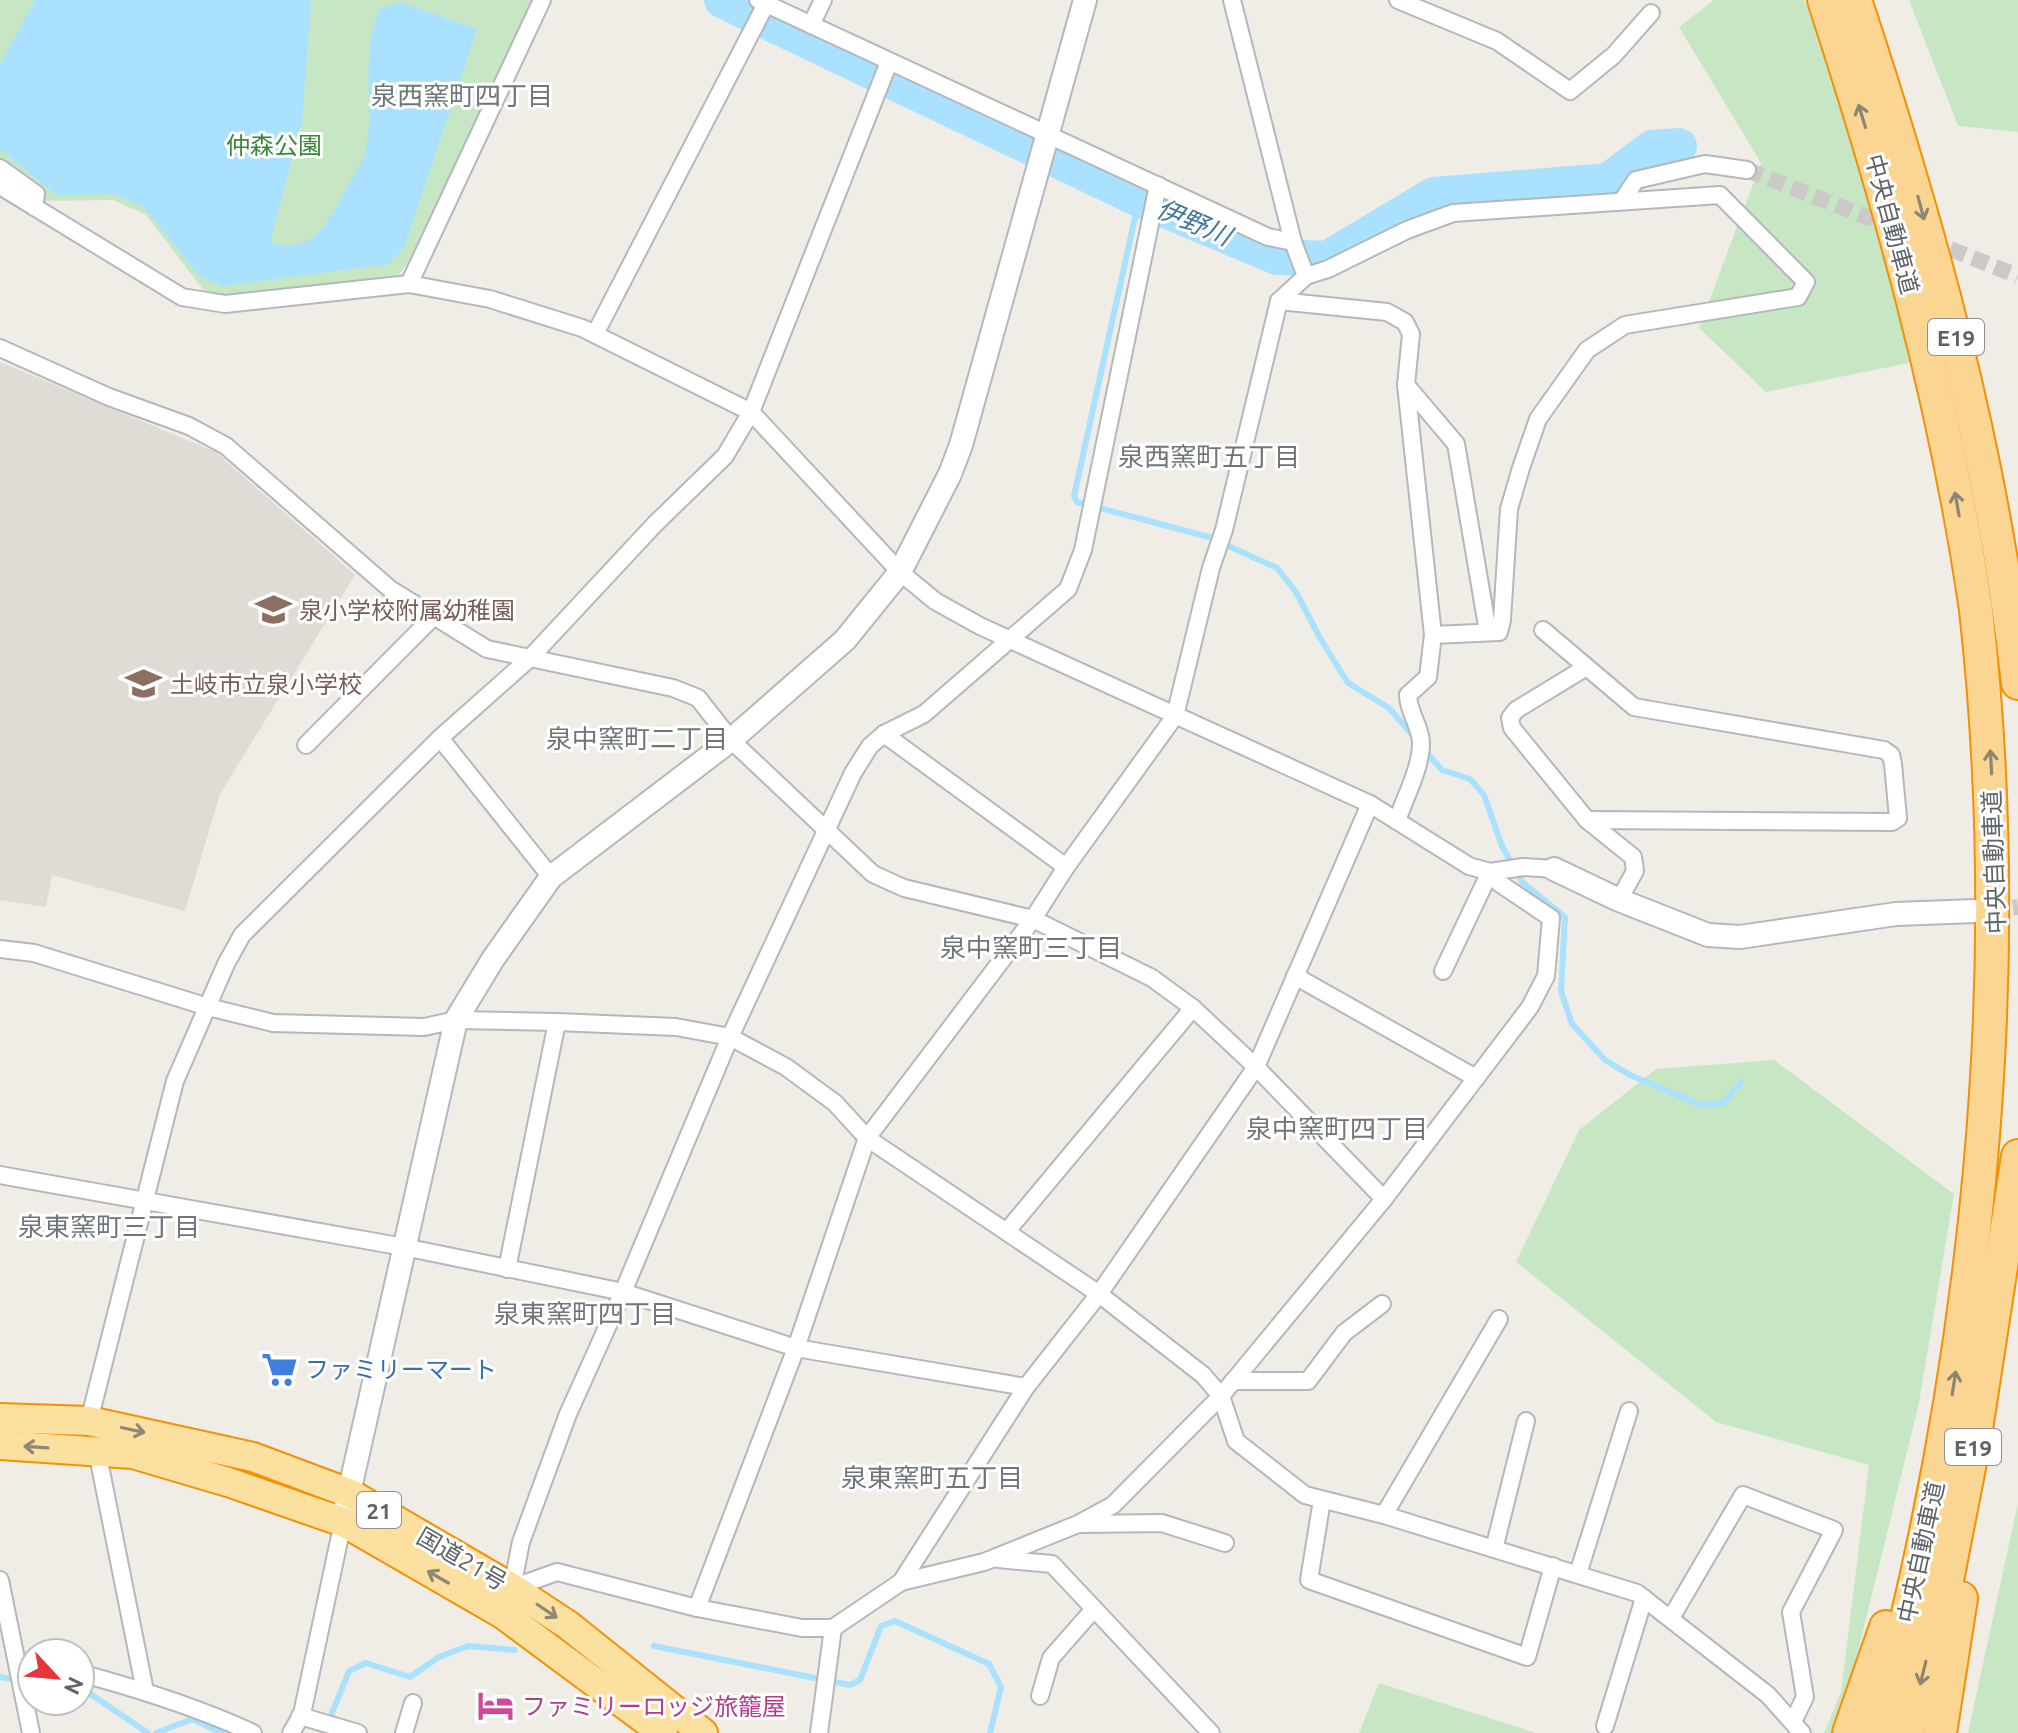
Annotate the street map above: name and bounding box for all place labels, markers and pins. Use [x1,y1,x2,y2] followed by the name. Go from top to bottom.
[254,591,292,629] school or university icon: 泉小学校附属幼稚園
[299,597,515,624] place label: 泉小学校附属幼稚園
[125,665,163,703] school or university icon: 土岐市立泉小学校
[170,671,362,698] place label: 土岐市立泉小学校
[260,1350,298,1388] supermarket icon: ファミリーマート
[305,1356,497,1383] place label: ファミリーマート
[477,1687,515,1725] hotel icon: ファミリーロッジ旅籠屋
[522,1693,786,1720] place label: ファミリーロッジ旅籠屋

